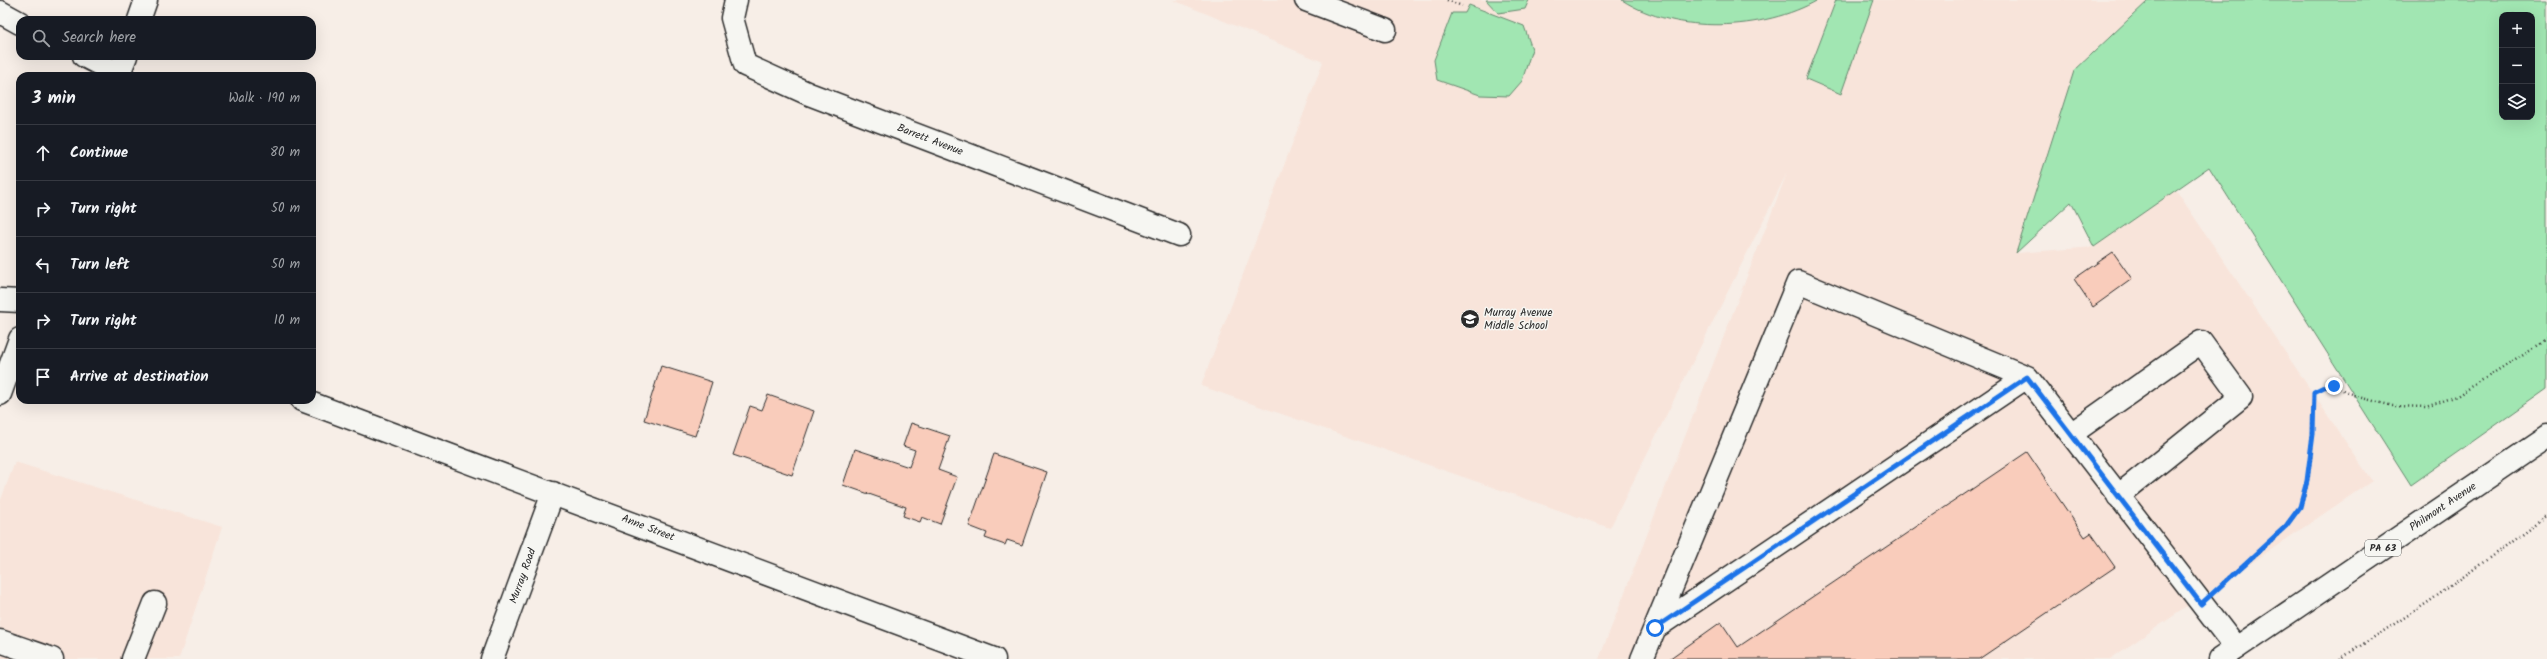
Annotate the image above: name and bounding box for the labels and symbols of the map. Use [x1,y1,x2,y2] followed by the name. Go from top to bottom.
[894,119,966,161] street label: Barrett Avenue
[1484,304,1552,335] place label: Murray Avenue Middle School
[1459,308,1481,330] school or university icon: Murray Avenue Middle School
[2325,377,2343,395] route end
[2406,478,2480,536] street label: Philmont Avenue
[619,510,678,547] street label: Anne Street
[2365,540,2401,556] road number: PA 63
[505,545,542,606] street label: Murray Road
[1646,619,1664,637] route start

